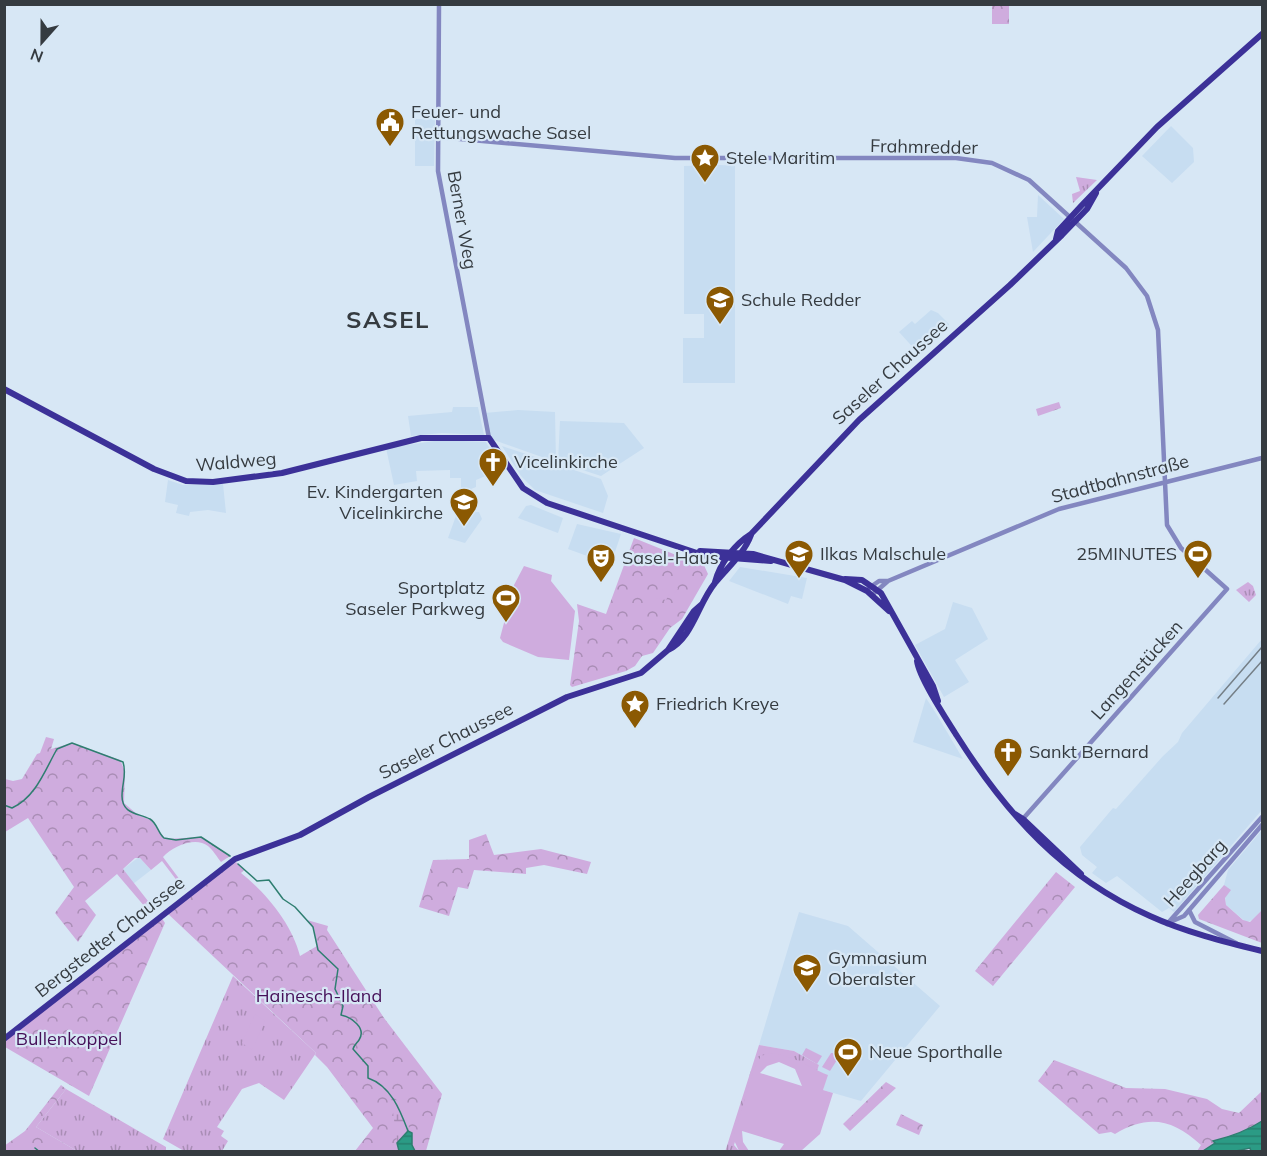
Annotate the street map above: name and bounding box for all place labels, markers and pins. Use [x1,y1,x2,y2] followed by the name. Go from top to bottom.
[411,100,591,144] place label: Feuer- und Rettungswache Sasel
[374,106,406,148] public building icon: Feuer- und Rettungswache Sasel
[689,142,721,184] place icon: Stele Maritim
[726,146,835,169] place label: Stele Maritim
[704,284,736,326] school or university icon: Schule Redder
[741,288,861,311] place label: Schule Redder
[477,446,509,488] church icon: Vicelinkirche
[514,450,618,473] place label: Vicelinkirche
[307,480,443,524] place label: Ev. Kindergarten Vicelinkirche
[448,486,480,528] school or university icon: Ev. Kindergarten Vicelinkirche
[783,538,815,580] school or university icon: Ilkas Malschule
[1182,538,1214,580] sports icon: 25MINUTES
[585,542,617,584] theatre icon: Sasel-Haus
[820,542,946,565] place label: Ilkas Malschule
[1076,542,1177,565] place label: 25MINUTES
[622,546,719,569] place label: Sasel-Haus
[345,576,485,620] place label: Sportplatz Saseler Parkweg
[490,582,522,624] sports icon: Sportplatz Saseler Parkweg
[619,688,651,730] place icon: Friedrich Kreye
[656,692,779,715] place label: Friedrich Kreye
[992,736,1024,778] church icon: Sankt Bernard
[1029,740,1149,763] place label: Sankt Bernard
[828,946,927,990] place label: Gymnasium Oberalster
[791,952,823,994] school or university icon: Gymnasium Oberalster
[832,1036,864,1078] sports icon: Neue Sporthalle
[869,1040,1002,1063] place label: Neue Sporthalle

